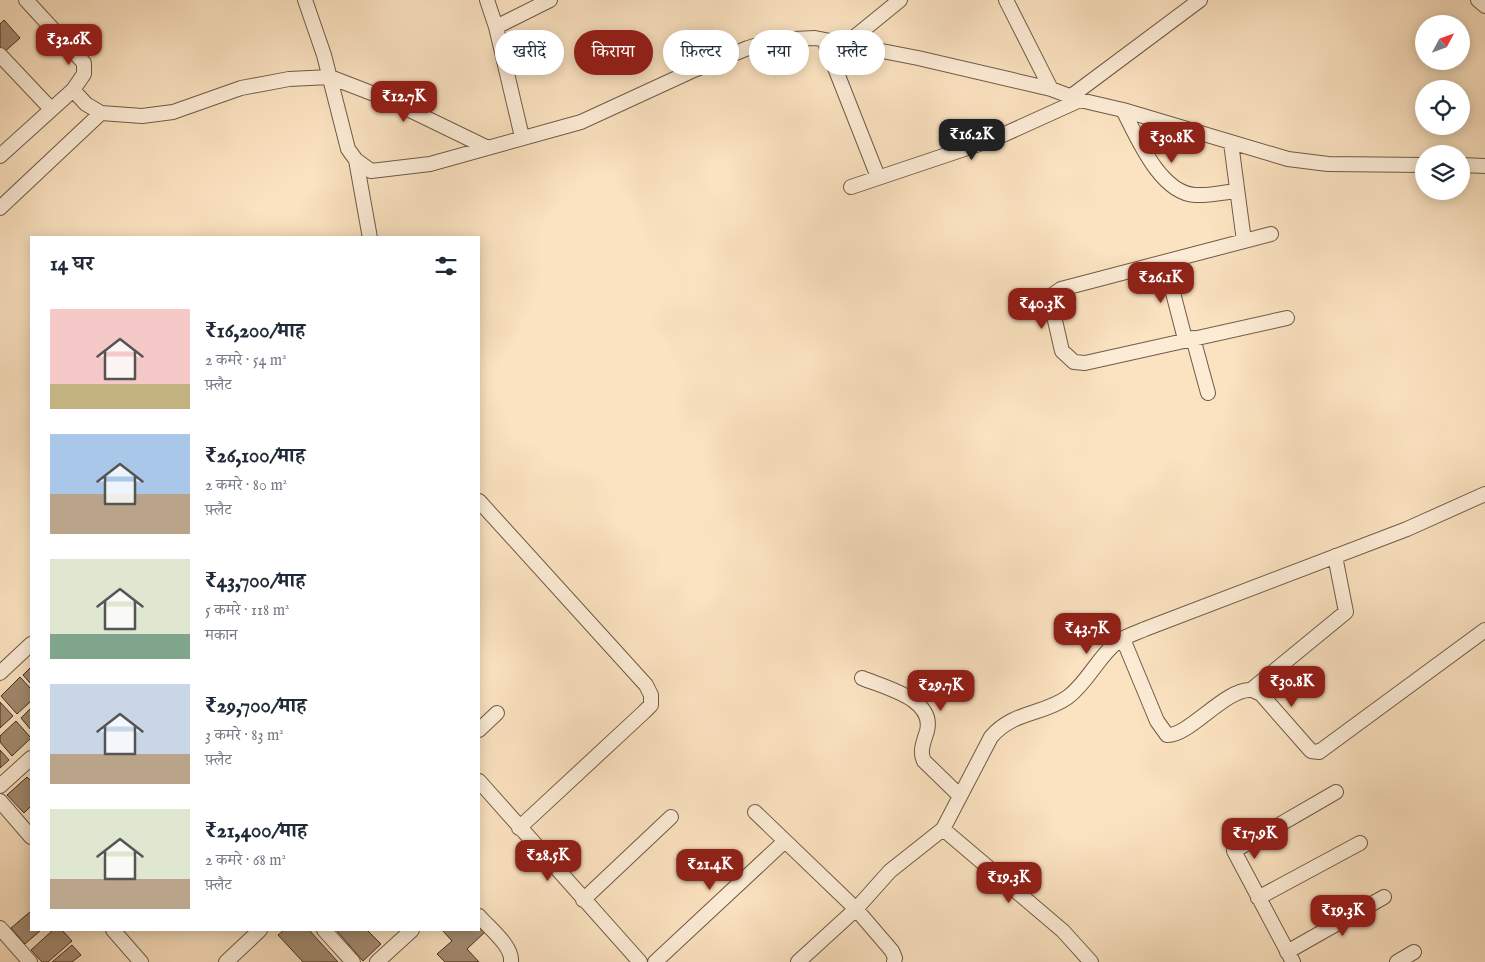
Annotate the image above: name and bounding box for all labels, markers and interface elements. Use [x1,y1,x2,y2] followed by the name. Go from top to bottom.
[1415,15,1470,70] north arrow
[1415,15,1470,200] map controls
[28,23,110,66] pin: ₹32.6K
[47,30,91,50] text: ₹32.6K
[495,30,564,75] chip: खरीदें
[574,30,653,75] chip: किराया
[663,30,739,75] chip: फ़िल्टर
[749,30,809,75] chip: नया
[819,30,885,75] chip: फ़्लैट
[363,80,445,123] pin: ₹12.7K
[1415,80,1470,135] button: locate
[382,87,426,107] text: ₹12.7K
[931,119,1013,161] pin: ₹16.2K
[1131,121,1213,164] pin: ₹30.8K
[950,125,994,145] text: ₹16.2K
[1150,128,1194,148] text: ₹30.8K
[1415,145,1470,200] button: layers
[50,251,94,278] text: 14 घर
[432,252,460,280] icon: filters
[1120,262,1202,304] pin: ₹26.1K
[1139,268,1183,288] text: ₹26.1K
[1001,288,1083,330] pin: ₹40.3K
[1019,294,1065,314] text: ₹40.3K
[205,318,305,345] text: ₹16,200/माह
[90,329,150,389] icon: home
[205,351,287,371] text: 2 कमरे · 54 m²
[205,376,232,396] text: फ़्लैट
[205,443,305,470] text: ₹26,100/माह
[90,454,150,514] icon: home
[205,476,287,496] text: 2 कमरे · 80 m²
[205,501,232,521] text: फ़्लैट
[205,568,306,595] text: ₹43,700/माह
[90,579,150,639] icon: home
[205,601,290,621] text: 5 कमरे · 118 m²
[1046,612,1128,655] pin: ₹43.7K
[1065,619,1109,639] text: ₹43.7K
[205,626,237,646] text: मकान
[1251,666,1333,708] pin: ₹30.8K
[900,670,982,712] pin: ₹29.7K
[1270,672,1314,692] text: ₹30.8K
[918,676,964,696] text: ₹29.7K
[205,693,306,720] text: ₹29,700/माह
[90,704,150,764] icon: home
[205,726,284,746] text: 3 कमरे · 83 m²
[205,751,232,771] text: फ़्लैट
[205,818,307,845] text: ₹21,400/माह
[1214,818,1296,860] pin: ₹17.9K
[1233,824,1277,844] text: ₹17.9K
[90,829,150,889] icon: home
[507,840,589,882] pin: ₹28.5K
[526,846,570,866] text: ₹28.5K
[669,848,751,891] pin: ₹21.4K
[205,851,286,871] text: 2 कमरे · 68 m²
[687,855,733,875] text: ₹21.4K
[968,862,1050,904] pin: ₹19.3K
[988,868,1030,888] text: ₹19.3K
[205,876,232,896] text: फ़्लैट
[1302,894,1384,937] pin: ₹19.3K
[1322,901,1364,921] text: ₹19.3K

